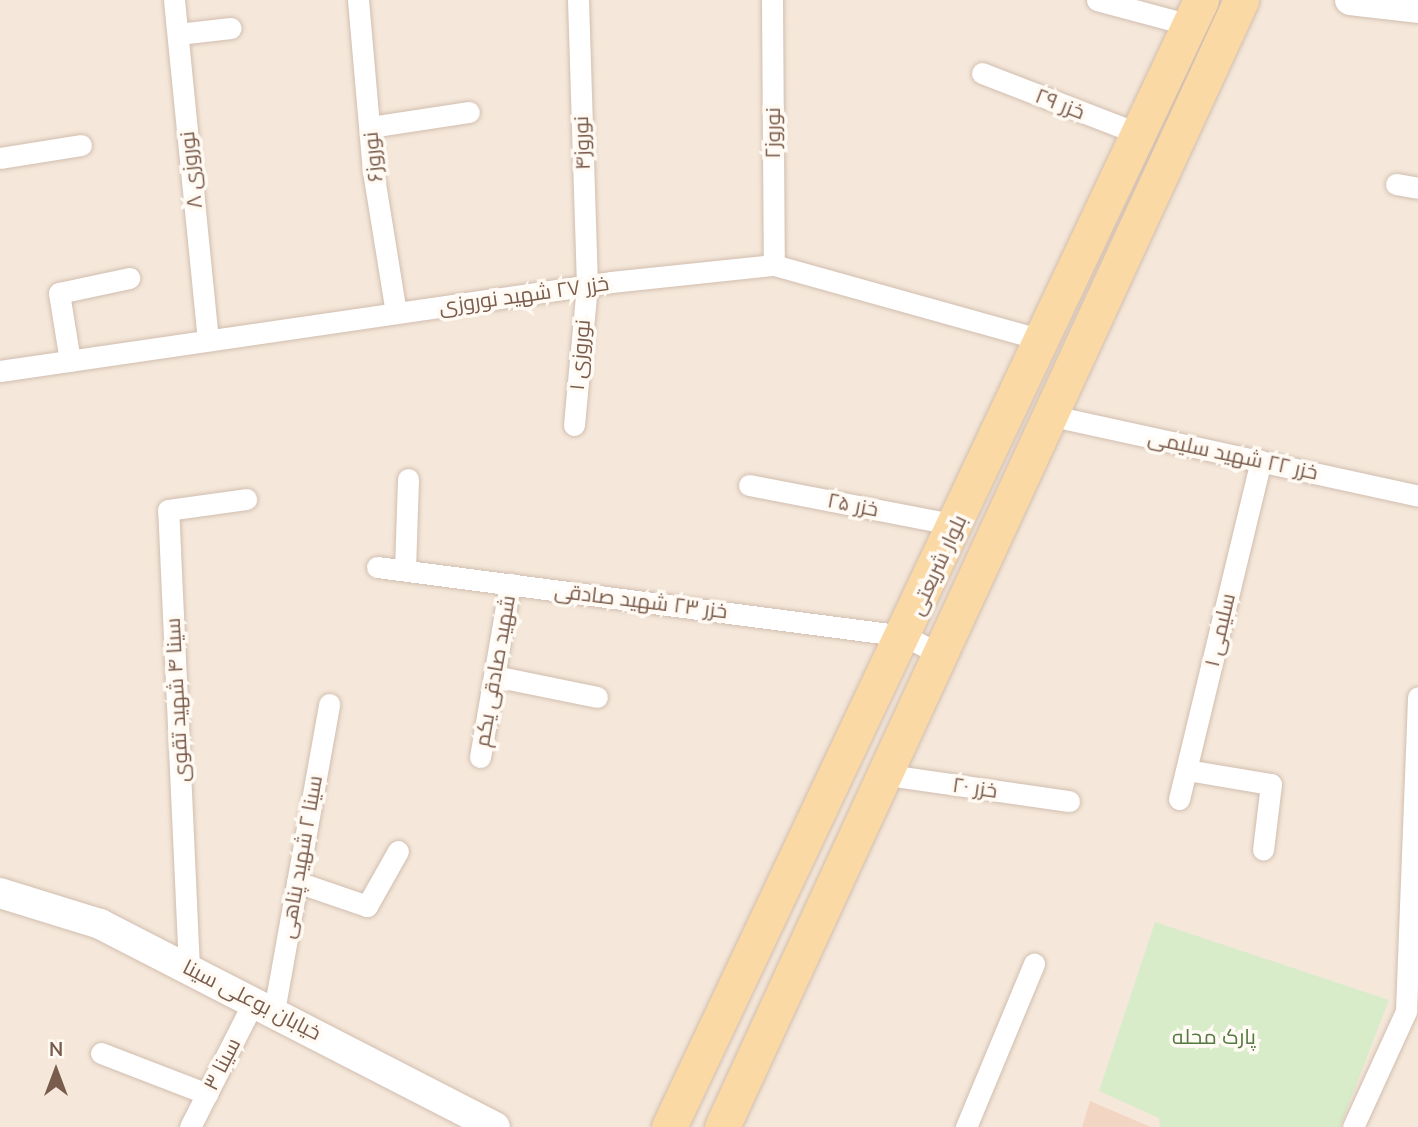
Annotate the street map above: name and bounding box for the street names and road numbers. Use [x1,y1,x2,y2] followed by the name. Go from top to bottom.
[1032,83,1088,125] street label: خزر ۲۹
[760,107,786,159] street label: نوروز۲
[568,115,596,171] street label: نوروز۴
[174,130,208,210] street label: نوروزی ۸
[358,131,388,183] street label: نوروز۶
[437,271,611,319] street label: خزر ۲۷ شهید نوروزی
[564,319,596,391] street label: نوروزی ۱
[1146,425,1320,485] street label: خزر ۲۲ شهید سلیمی
[825,488,881,522] street label: خزر ۲۵
[904,511,972,619] street label: بلوار شریعتی
[553,578,729,624] street label: خزر ۲۳ شهید صادقی
[1199,591,1241,669] street label: سلیمی ۱
[469,593,521,749] street label: شهید صادقی یکم
[160,617,194,783] street label: سینا ۴ شهید تقوی
[951,772,999,804] street label: خزر ۲۰
[274,774,328,940] street label: سینا ۲ شهید پناهی
[179,954,325,1046] street label: خیابان بوعلی سینا
[198,1034,246,1094] street label: سینا ۳

